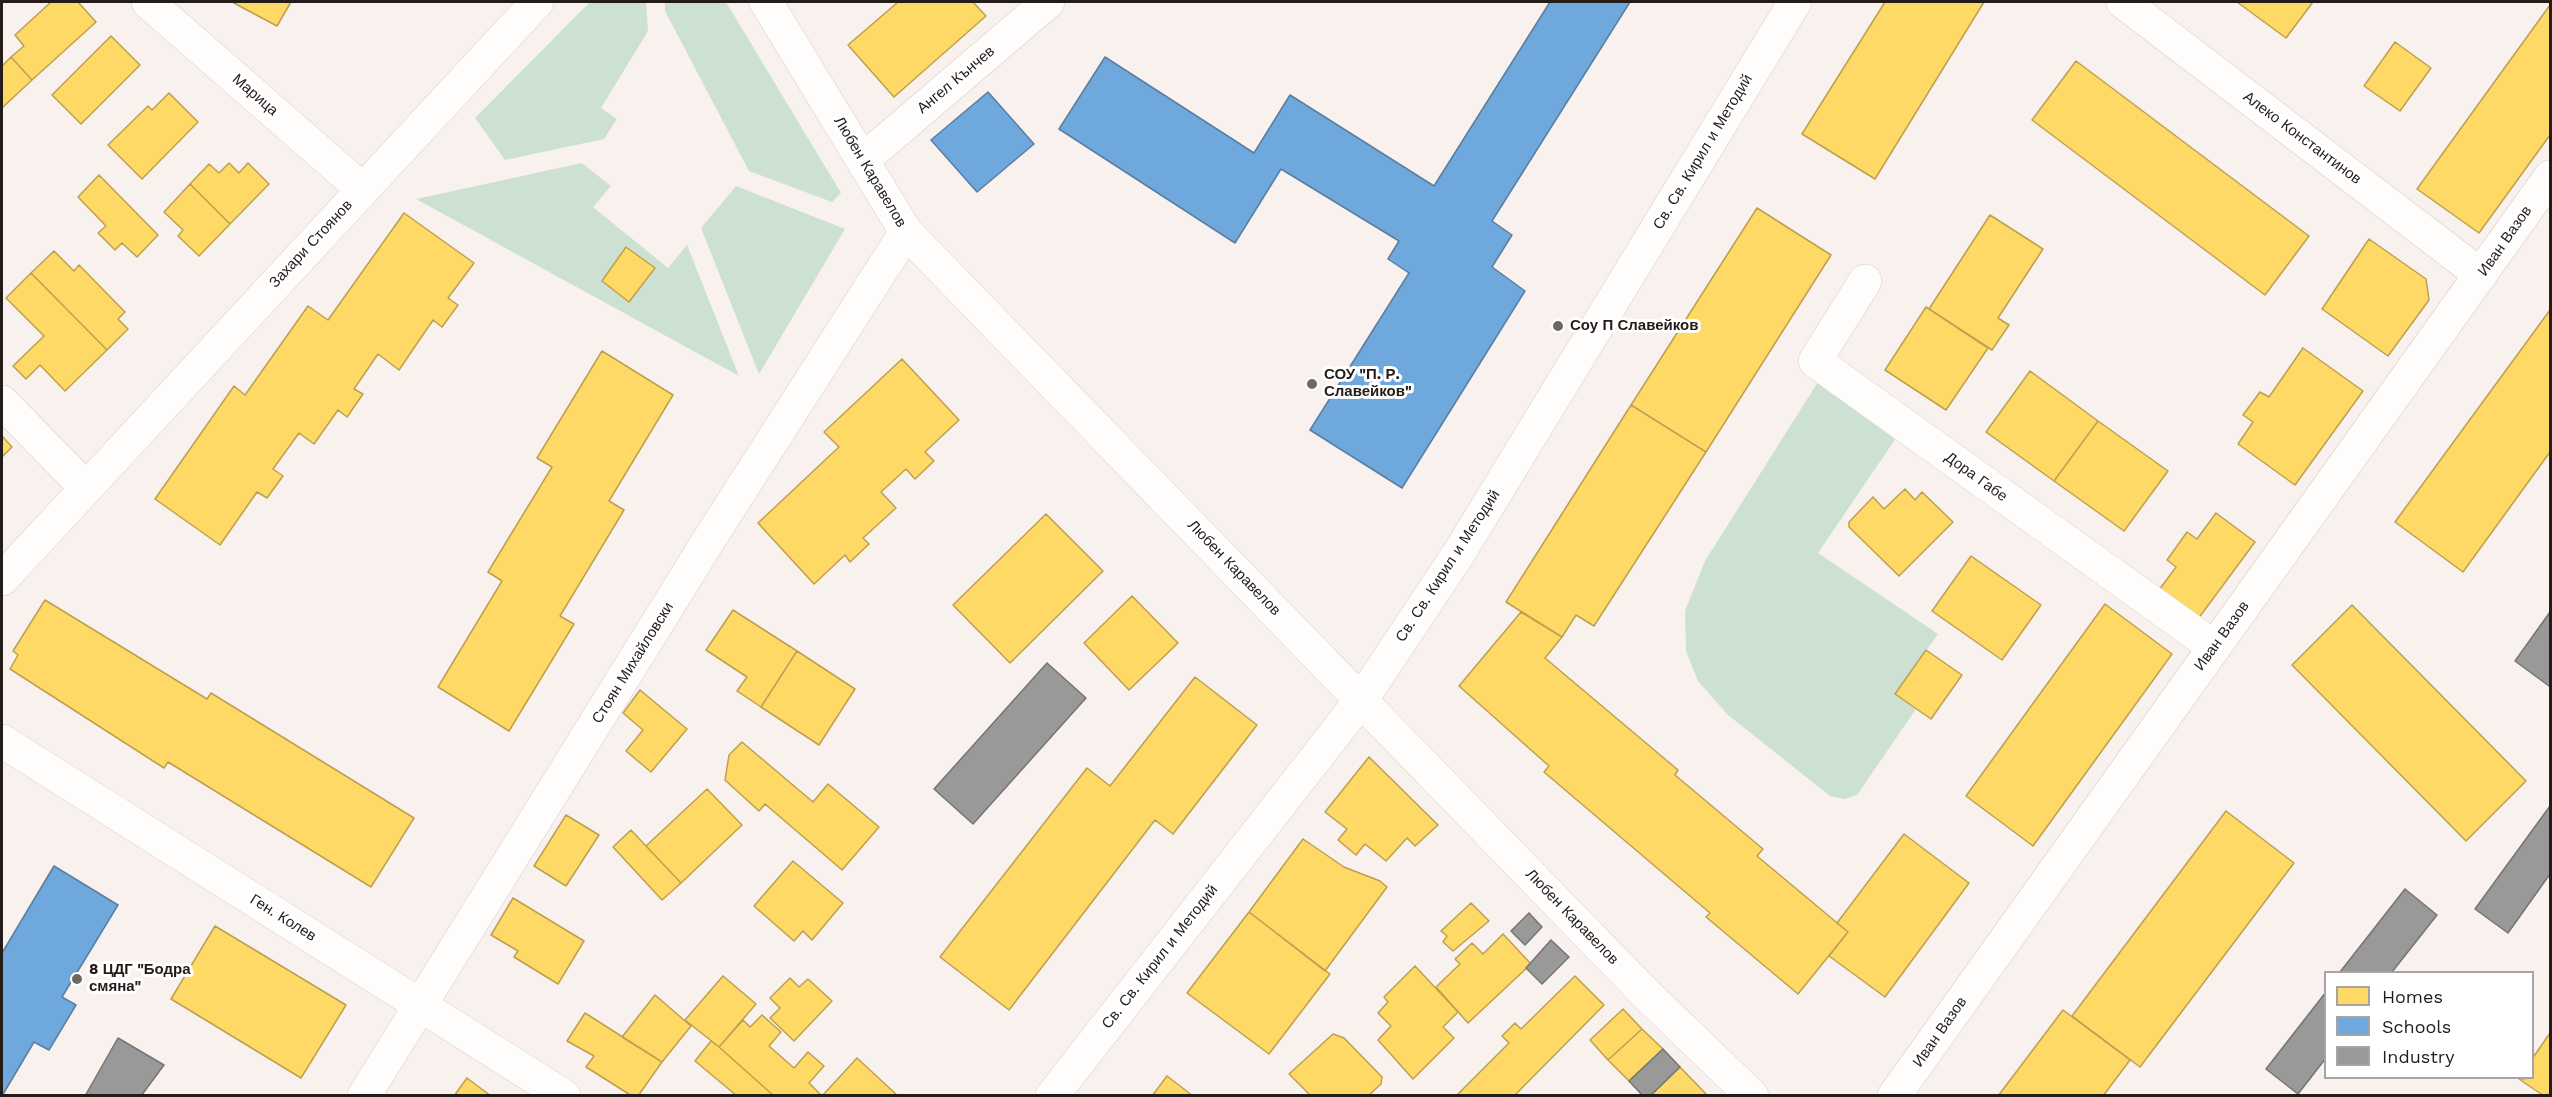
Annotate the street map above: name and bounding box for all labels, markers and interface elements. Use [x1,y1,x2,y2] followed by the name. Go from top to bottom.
[914,42,998,118] street label: Ангел Кънчев
[228,70,282,120] street label: Марица
[1650,71,1756,233] street label: Св. Св. Кирил и Методий
[2239,88,2365,188] street label: Алеко Константинов
[830,113,910,231] street label: Любен Каравелов
[266,196,356,292] street label: Захари Стоянов
[2474,202,2536,280] street label: Иван Вазов
[1570,317,1698,335] place label: Соу П Славейков
[1551,319,1565,333] marker: Соу П Славейков
[1324,366,1412,401] place label: СОУ "П. Р. Славейков"
[1305,377,1319,391] marker: СОУ "П. Р. Славейков"
[1941,448,2011,506] street label: Дора Габе
[1392,487,1504,645] street label: Св. Св. Кирил и Методий
[1184,516,1284,620] street label: Любен Каравелов
[2191,598,2253,674] street label: Иван Вазов
[588,599,678,727] street label: Стоян Михайловски
[1522,865,1622,969] street label: Любен Каравелов
[1098,881,1222,1033] street label: Св. Св. Кирил и Методий
[247,891,319,945] street label: Ген. Колев
[89,961,191,996] place label: 8 ЦДГ "Бодра смяна"
[2324,971,2534,1079] legend
[70,972,84,986] marker: 8 ЦДГ "Бодра смяна"
[2382,986,2443,1007] text: Homes
[1909,993,1971,1071] street label: Иван Вазов
[2382,1016,2451,1037] text: Schools
[2382,1046,2454,1067] text: Industry

